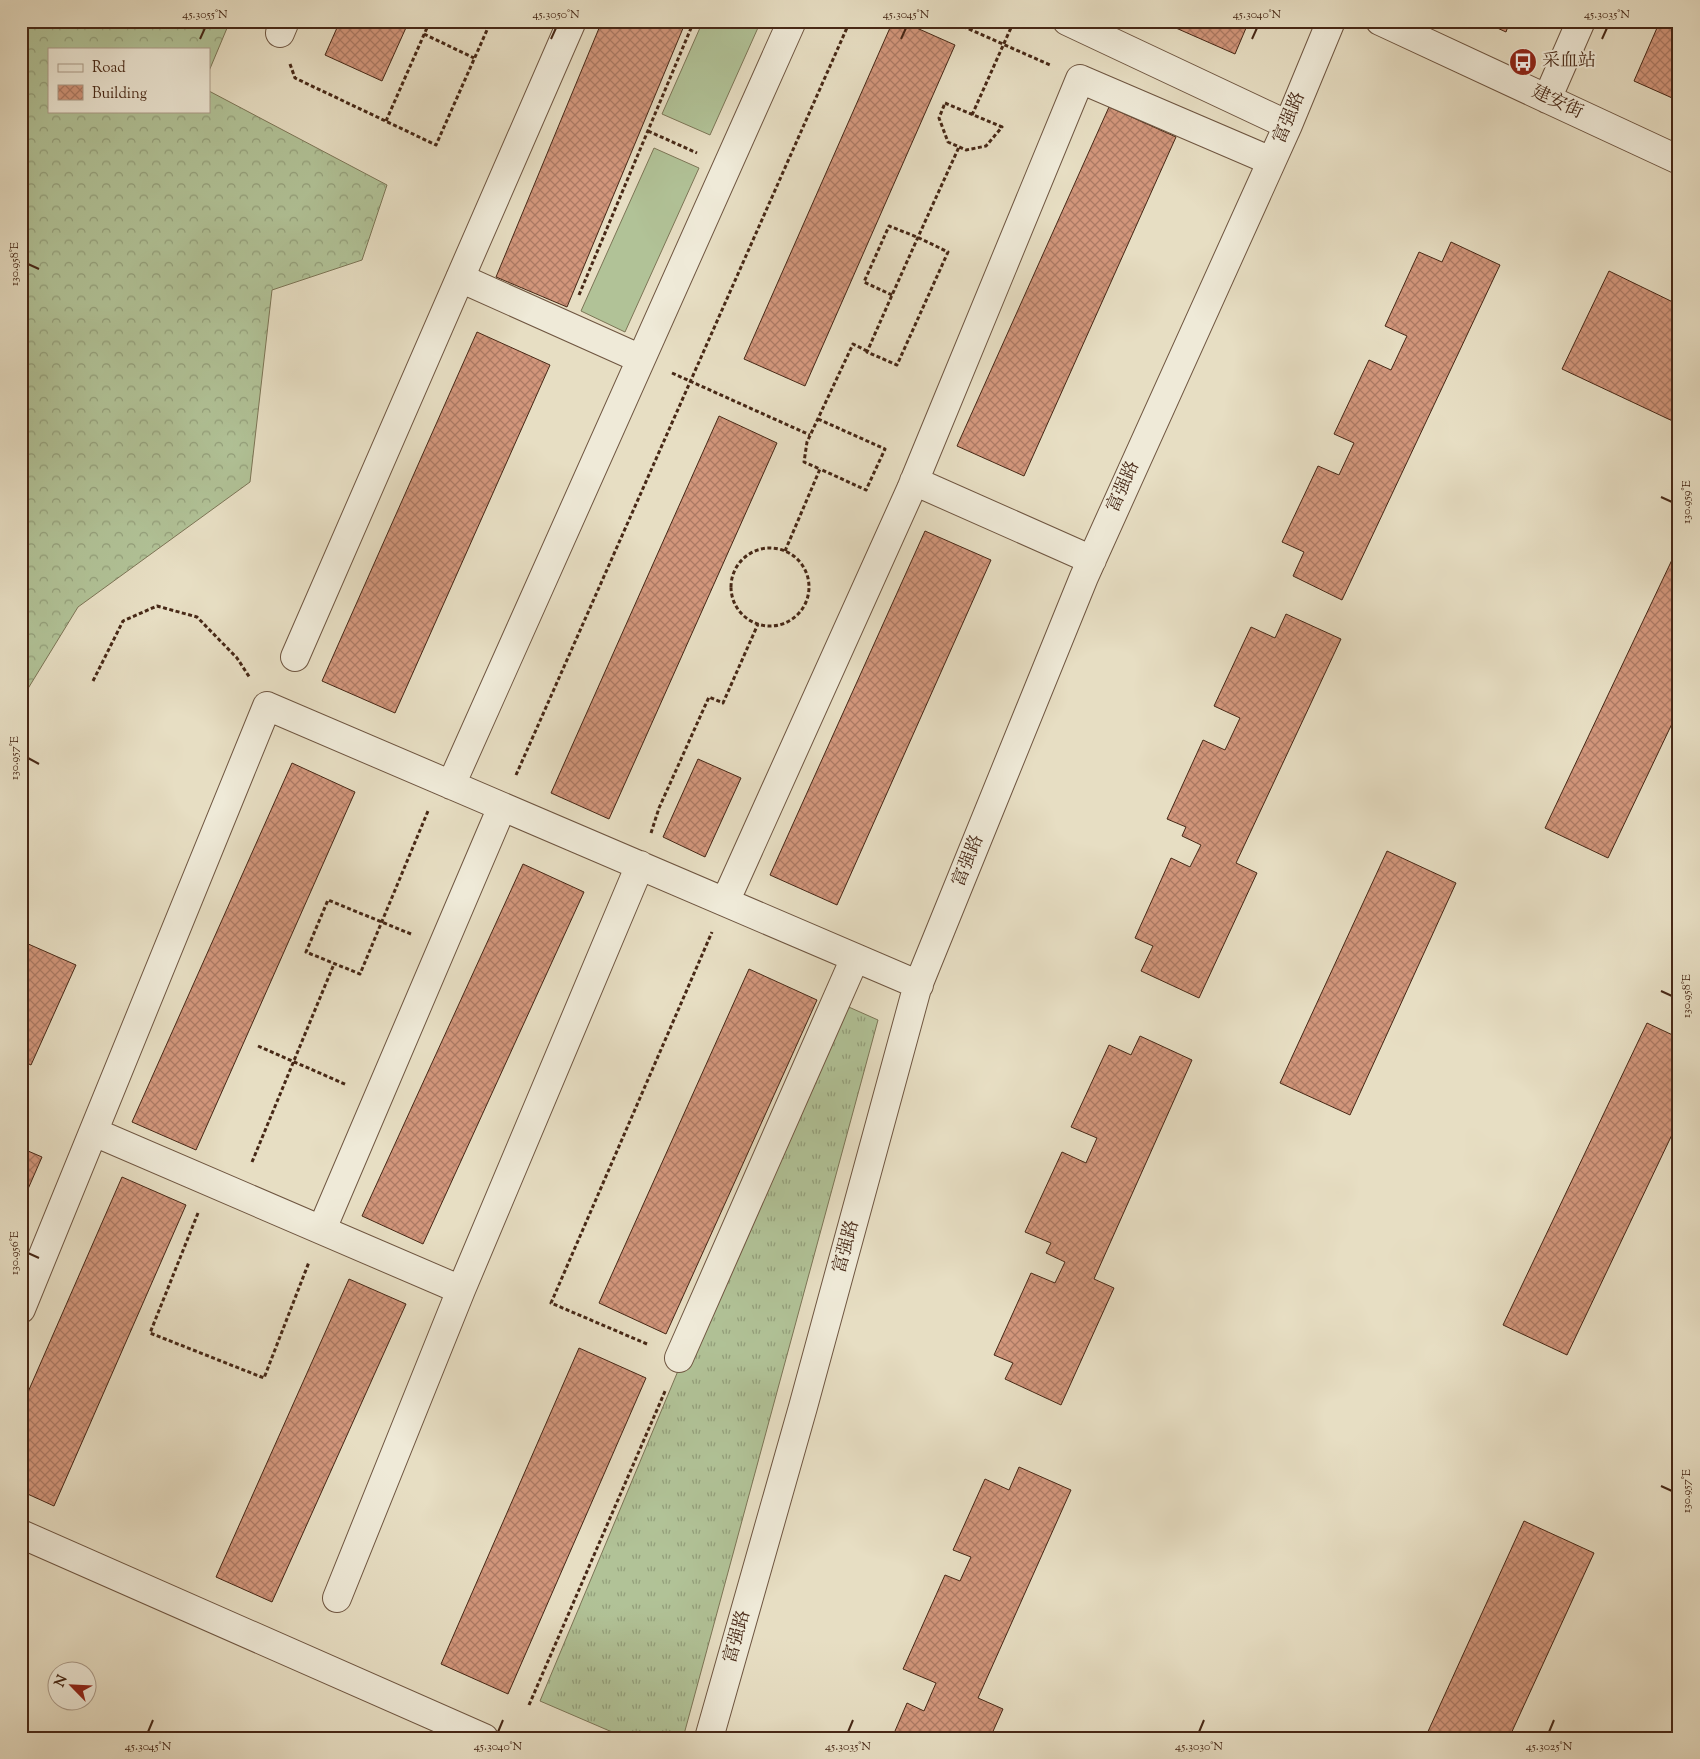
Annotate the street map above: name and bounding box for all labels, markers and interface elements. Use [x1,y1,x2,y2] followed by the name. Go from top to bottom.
[182,6,228,24] text: 45.3055°N
[532,6,580,24] text: 45.3050°N
[883,6,930,24] text: 45.3045°N
[1233,6,1282,24] text: 45.3040°N
[1584,6,1630,24] text: 45.3035°N
[1508,47,1538,77] bus stop icon: 采血站
[48,48,210,112] legend
[1542,49,1596,75] place label: 采血站
[92,58,126,79] text: Road
[1527,80,1587,126] street label: 建安街
[92,84,147,105] text: Building
[1267,88,1313,148] street label: 富强路
[6,241,24,286] text: 130.958°E
[1101,457,1147,517] street label: 富强路
[1678,479,1696,524] text: 130.959°E
[6,735,24,780] text: 130.957°E
[947,831,991,891] street label: 富强路
[1678,973,1696,1018] text: 130.958°E
[827,1218,867,1276] street label: 富强路
[6,1230,24,1275] text: 130.956°E
[1678,1468,1696,1513] text: 130.957°E
[718,1607,758,1667] street label: 富强路
[48,1662,98,1712] north arrow
[51,1672,73,1691] text: N
[125,1738,172,1756] text: 45.3045°N
[474,1738,523,1756] text: 45.3040°N
[825,1738,871,1756] text: 45.3035°N
[1175,1738,1223,1756] text: 45.3030°N
[1526,1738,1573,1756] text: 45.3025°N

